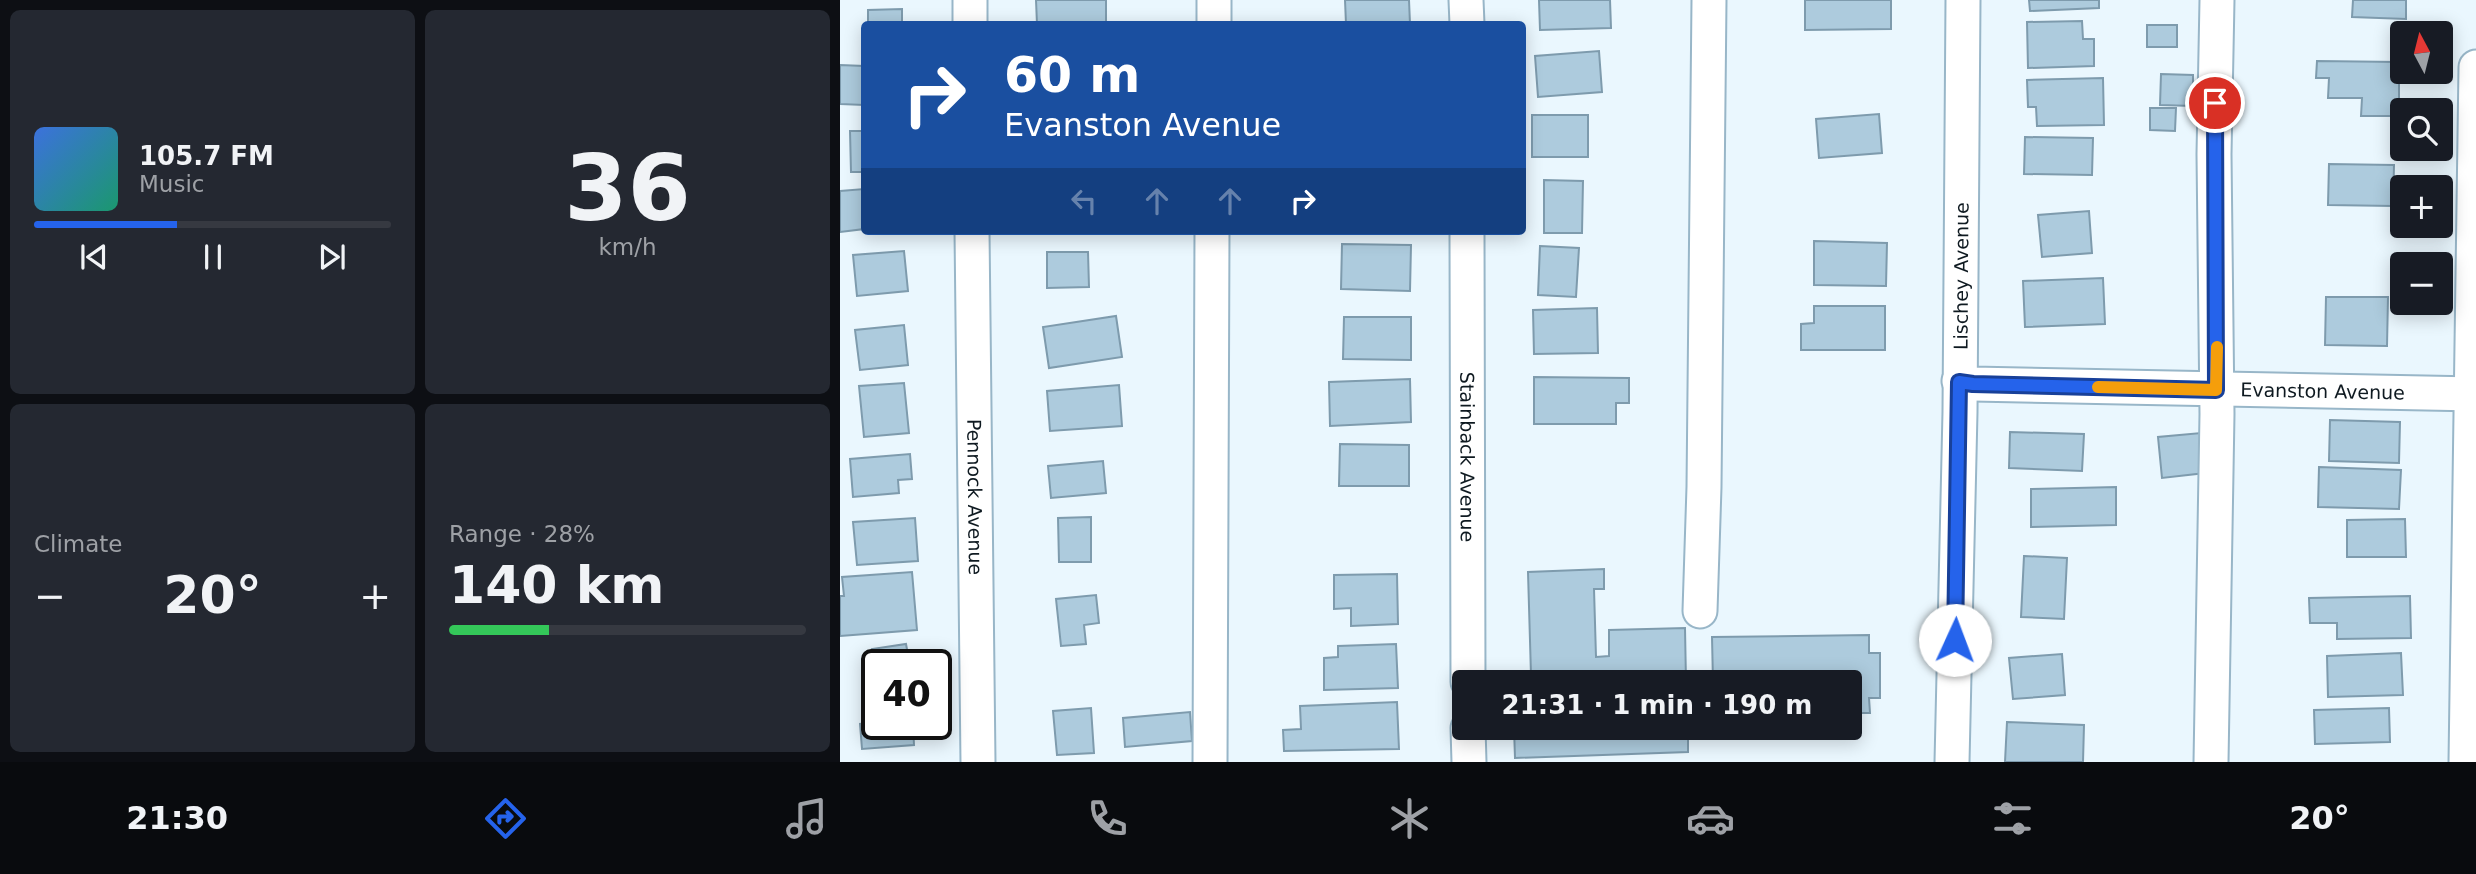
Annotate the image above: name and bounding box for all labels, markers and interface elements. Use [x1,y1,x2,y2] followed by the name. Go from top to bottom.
[2390,21,2454,84] north arrow
[2390,21,2453,315] map controls
[1004,47,1140,104] text: 60 m
[889,49,980,140] icon: right
[2185,73,2245,133] pin
[2196,84,2234,122] icon: arrive
[2390,98,2453,161] button: search
[1004,106,1281,144] text: Evanston Avenue
[564,136,691,241] text: 36
[139,141,274,171] text: 105.7 FM
[139,171,204,197] text: Music
[2390,175,2453,238] button: +
[1065,182,1103,220] icon: left
[1138,182,1176,220] icon: ahead
[1211,182,1249,220] icon: ahead
[1284,182,1322,220] icon: right
[1949,202,1973,350] street label: Lischey Avenue
[598,234,657,260] text: km/h
[75,238,113,276] icon: previous
[194,238,232,276] icon: pause
[313,238,351,276] icon: next
[2390,252,2453,315] button: −
[1456,372,1479,542] street label: Stainback Avenue
[2240,378,2405,404] street label: Evanston Avenue
[963,419,987,575] street label: Pennock Avenue
[449,521,595,547] text: Range · 28%
[34,531,123,557] text: Climate
[449,555,664,615] text: 140 km
[163,565,262,625] text: 20°
[34,574,66,618] text: −
[359,574,391,618] text: +
[1918,603,1992,677] position arrow
[861,649,952,740] speed limit sign: 40
[1502,690,1812,720] text: 21:31 · 1 min · 190 m
[481,794,530,843] icon: directions
[782,794,831,843] icon: music
[1083,794,1132,843] icon: phone
[1385,794,1434,843] icon: climate
[1686,794,1735,843] icon: car
[1988,794,2037,843] icon: filters
[126,799,228,837] text: 21:30
[2289,799,2350,837] text: 20°

